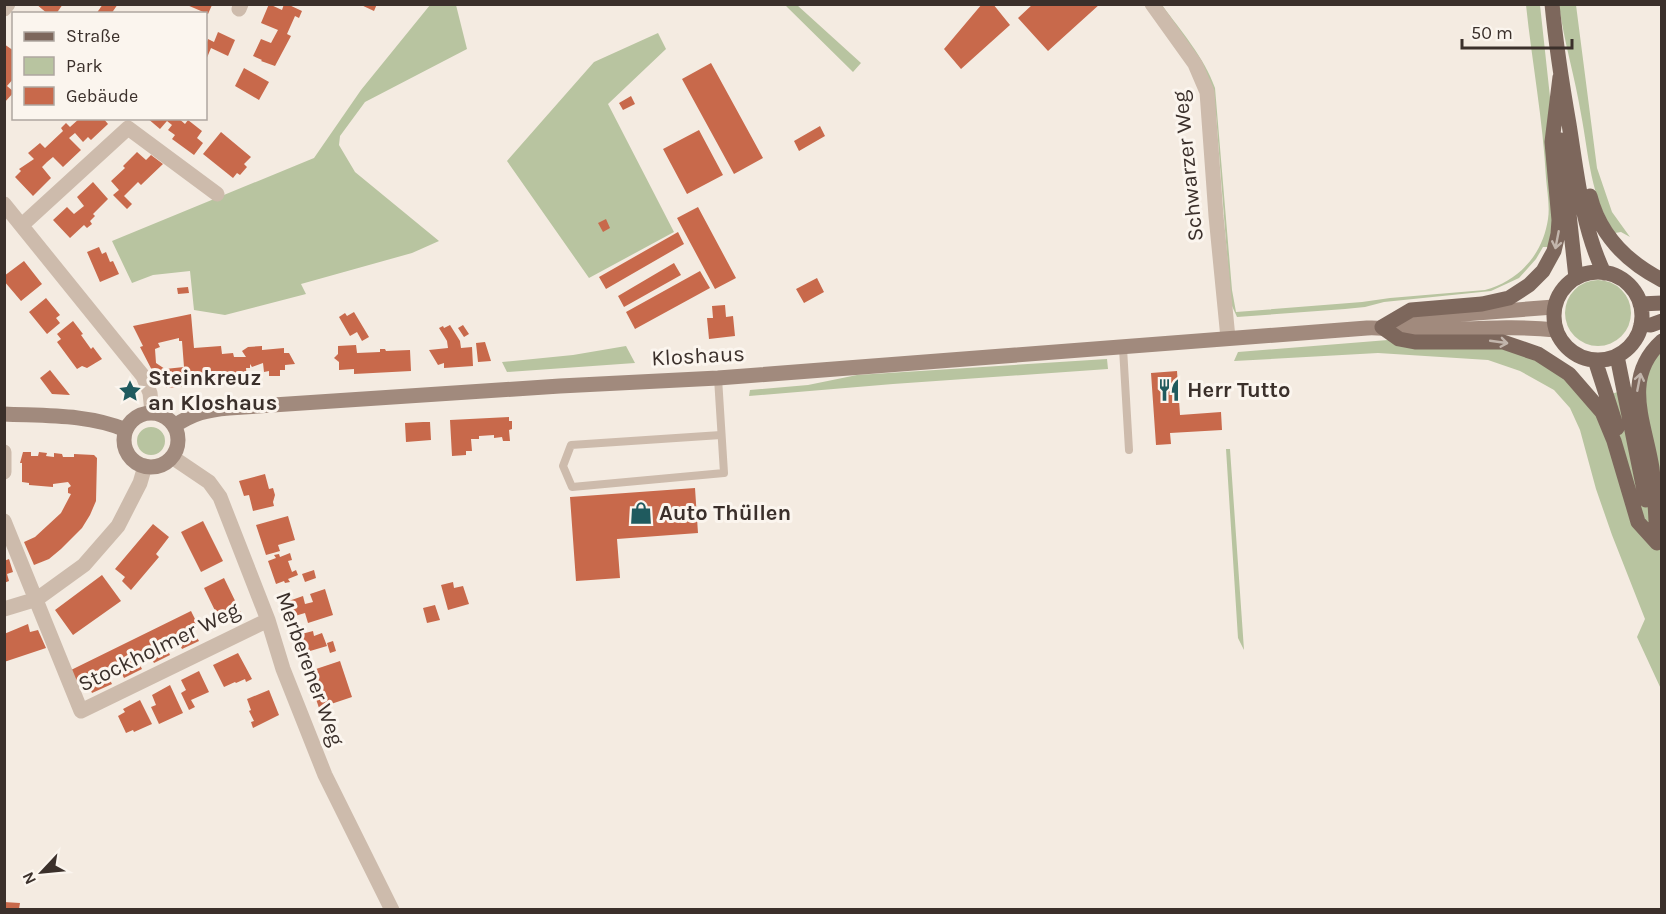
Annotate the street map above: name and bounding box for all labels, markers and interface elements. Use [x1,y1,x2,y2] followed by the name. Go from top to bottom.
[12,12,207,120] legend
[1462,12,1572,50] scale bar
[1471,22,1513,44] text: 50 m
[66,25,120,47] text: Straße
[66,55,103,77] text: Park
[66,85,138,107] text: Gebäude
[1167,89,1209,243] street label: Schwarzer Weg
[1551,229,1562,249] one-way arrow
[1489,337,1508,348] one-way arrow
[651,341,745,371] street label: Kloshaus
[148,365,277,416] place label: Steinkreuz an Kloshaus
[1634,372,1645,392] one-way arrow
[1156,377,1182,403] restaurant icon: Herr Tutto
[1187,377,1291,403] place label: Herr Tutto
[117,378,143,404] place icon: Steinkreuz an Kloshaus
[628,500,654,526] shop icon: Auto Thüllen
[659,500,791,526] place label: Auto Thüllen
[270,588,350,750] street label: Merberener Weg
[74,596,245,697] street label: Stockholmer Weg
[12,842,72,902] north arrow
[18,869,40,888] text: N

